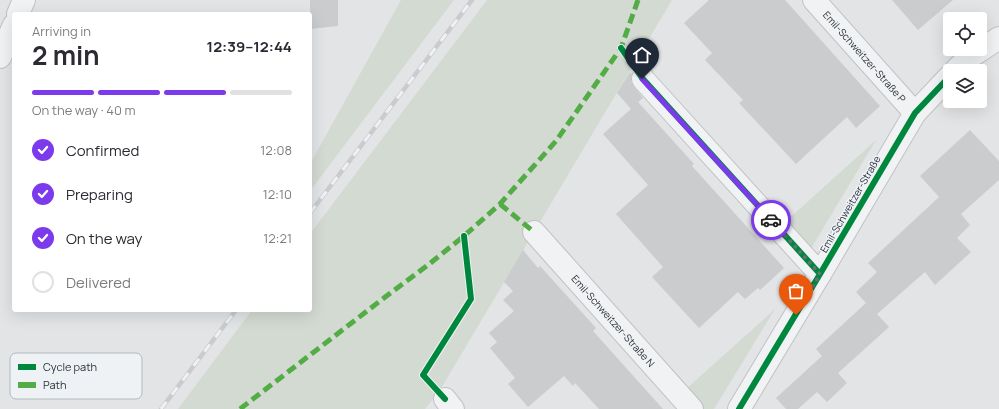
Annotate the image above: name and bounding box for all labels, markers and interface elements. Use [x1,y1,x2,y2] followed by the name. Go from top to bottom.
[820,8,909,105] street label: Emil-Schweitzer-Straße P
[943,12,987,108] map controls
[943,12,987,56] button: locate
[32,22,91,40] text: Arriving in
[207,36,292,57] text: 12:39–12:44
[32,37,100,73] text: 2 min
[625,38,659,79] pin
[631,44,653,66] icon: home
[943,64,987,108] button: layers
[32,101,136,119] text: On the way · 40 m
[32,139,54,161] icon: check
[66,140,139,161] text: Confirmed
[260,141,292,159] text: 12:08
[816,153,884,255] street label: Emil-Schweitzer-Straße
[32,183,54,205] icon: check
[66,184,133,205] text: Preparing
[263,185,292,203] text: 12:10
[751,200,791,240] courier
[760,209,782,231] icon: car
[32,227,54,249] icon: check
[66,228,142,249] text: On the way
[263,229,292,247] text: 12:21
[66,272,131,293] text: Delivered
[568,272,658,370] street label: Emil-Schweitzer-Straße N
[779,274,813,315] pin
[785,280,807,302] icon: bag
[10,353,142,399] legend
[43,359,97,374] text: Cycle path
[43,377,66,392] text: Path

